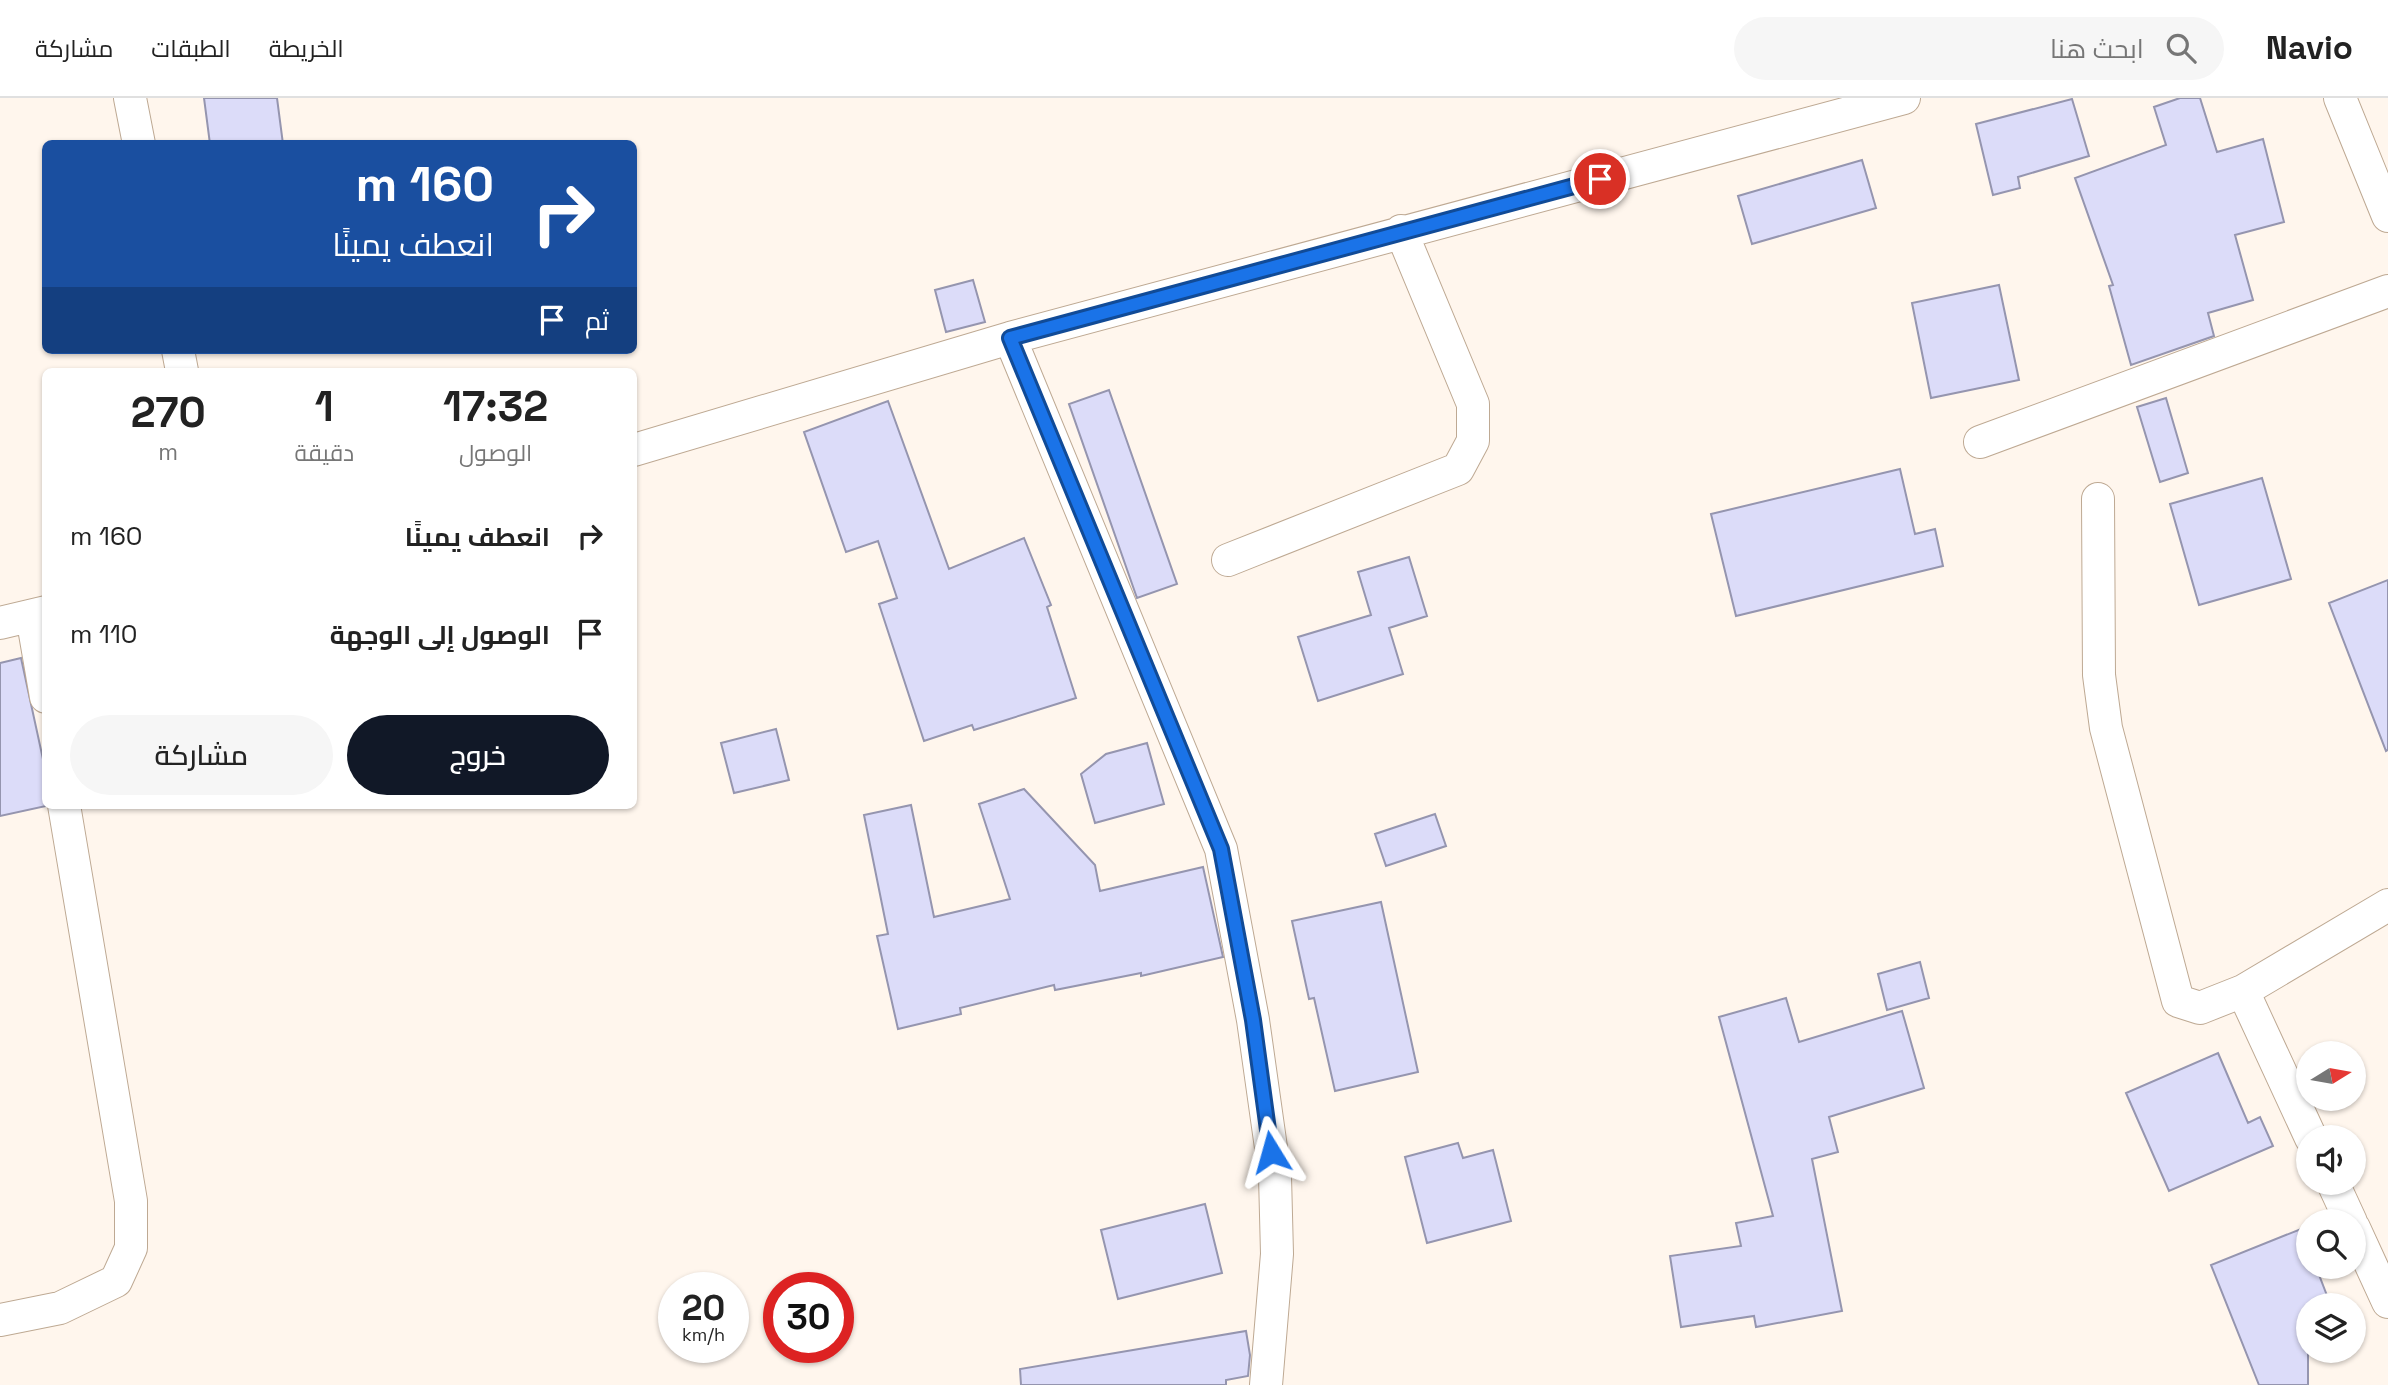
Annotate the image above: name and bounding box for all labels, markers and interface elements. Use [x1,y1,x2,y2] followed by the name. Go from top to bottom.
[1734,17,2224,80] search box
[2266,27,2353,69] text: Navio
[2162,29,2200,67] icon: search
[2050,32,2144,66] text: ابحث هنا
[35,33,113,64] text: مشاركة
[151,33,231,64] text: الطبقات
[269,33,344,64] text: الخريطة
[1570,149,1630,209] pin
[356,153,494,215] text: 160 m
[1581,160,1619,198] icon: arrive
[518,168,609,259] icon: right
[332,225,494,265] text: انعطف يمينًا
[533,301,571,339] icon: arrive
[585,304,609,338] text: ثم
[315,380,334,433] text: 1
[443,380,548,433] text: 17:32
[131,386,206,439] text: 270
[158,437,178,467] text: m
[294,438,354,468] text: دقيقة
[459,438,532,468] text: الوصول
[571,517,609,555] icon: right
[70,519,143,553] text: 160 m
[405,520,550,554] text: انعطف يمينًا
[571,615,609,653] icon: arrive
[70,617,137,651] text: 110 m
[330,618,550,652] text: الوصول إلى الوجهة
[70,715,333,795] button: مشاركة
[347,715,609,795] button: خروج
[2296,1041,2366,1111] north arrow
[2296,1041,2366,1363] map controls
[1234,1115,1308,1189] position arrow
[2296,1125,2366,1195] button: sound
[2296,1209,2366,1279] button: search
[763,1272,854,1363] speed limit sign: 30
[682,1286,725,1330] text: 20
[2296,1293,2366,1363] button: layers
[682,1323,725,1346] text: km/h

